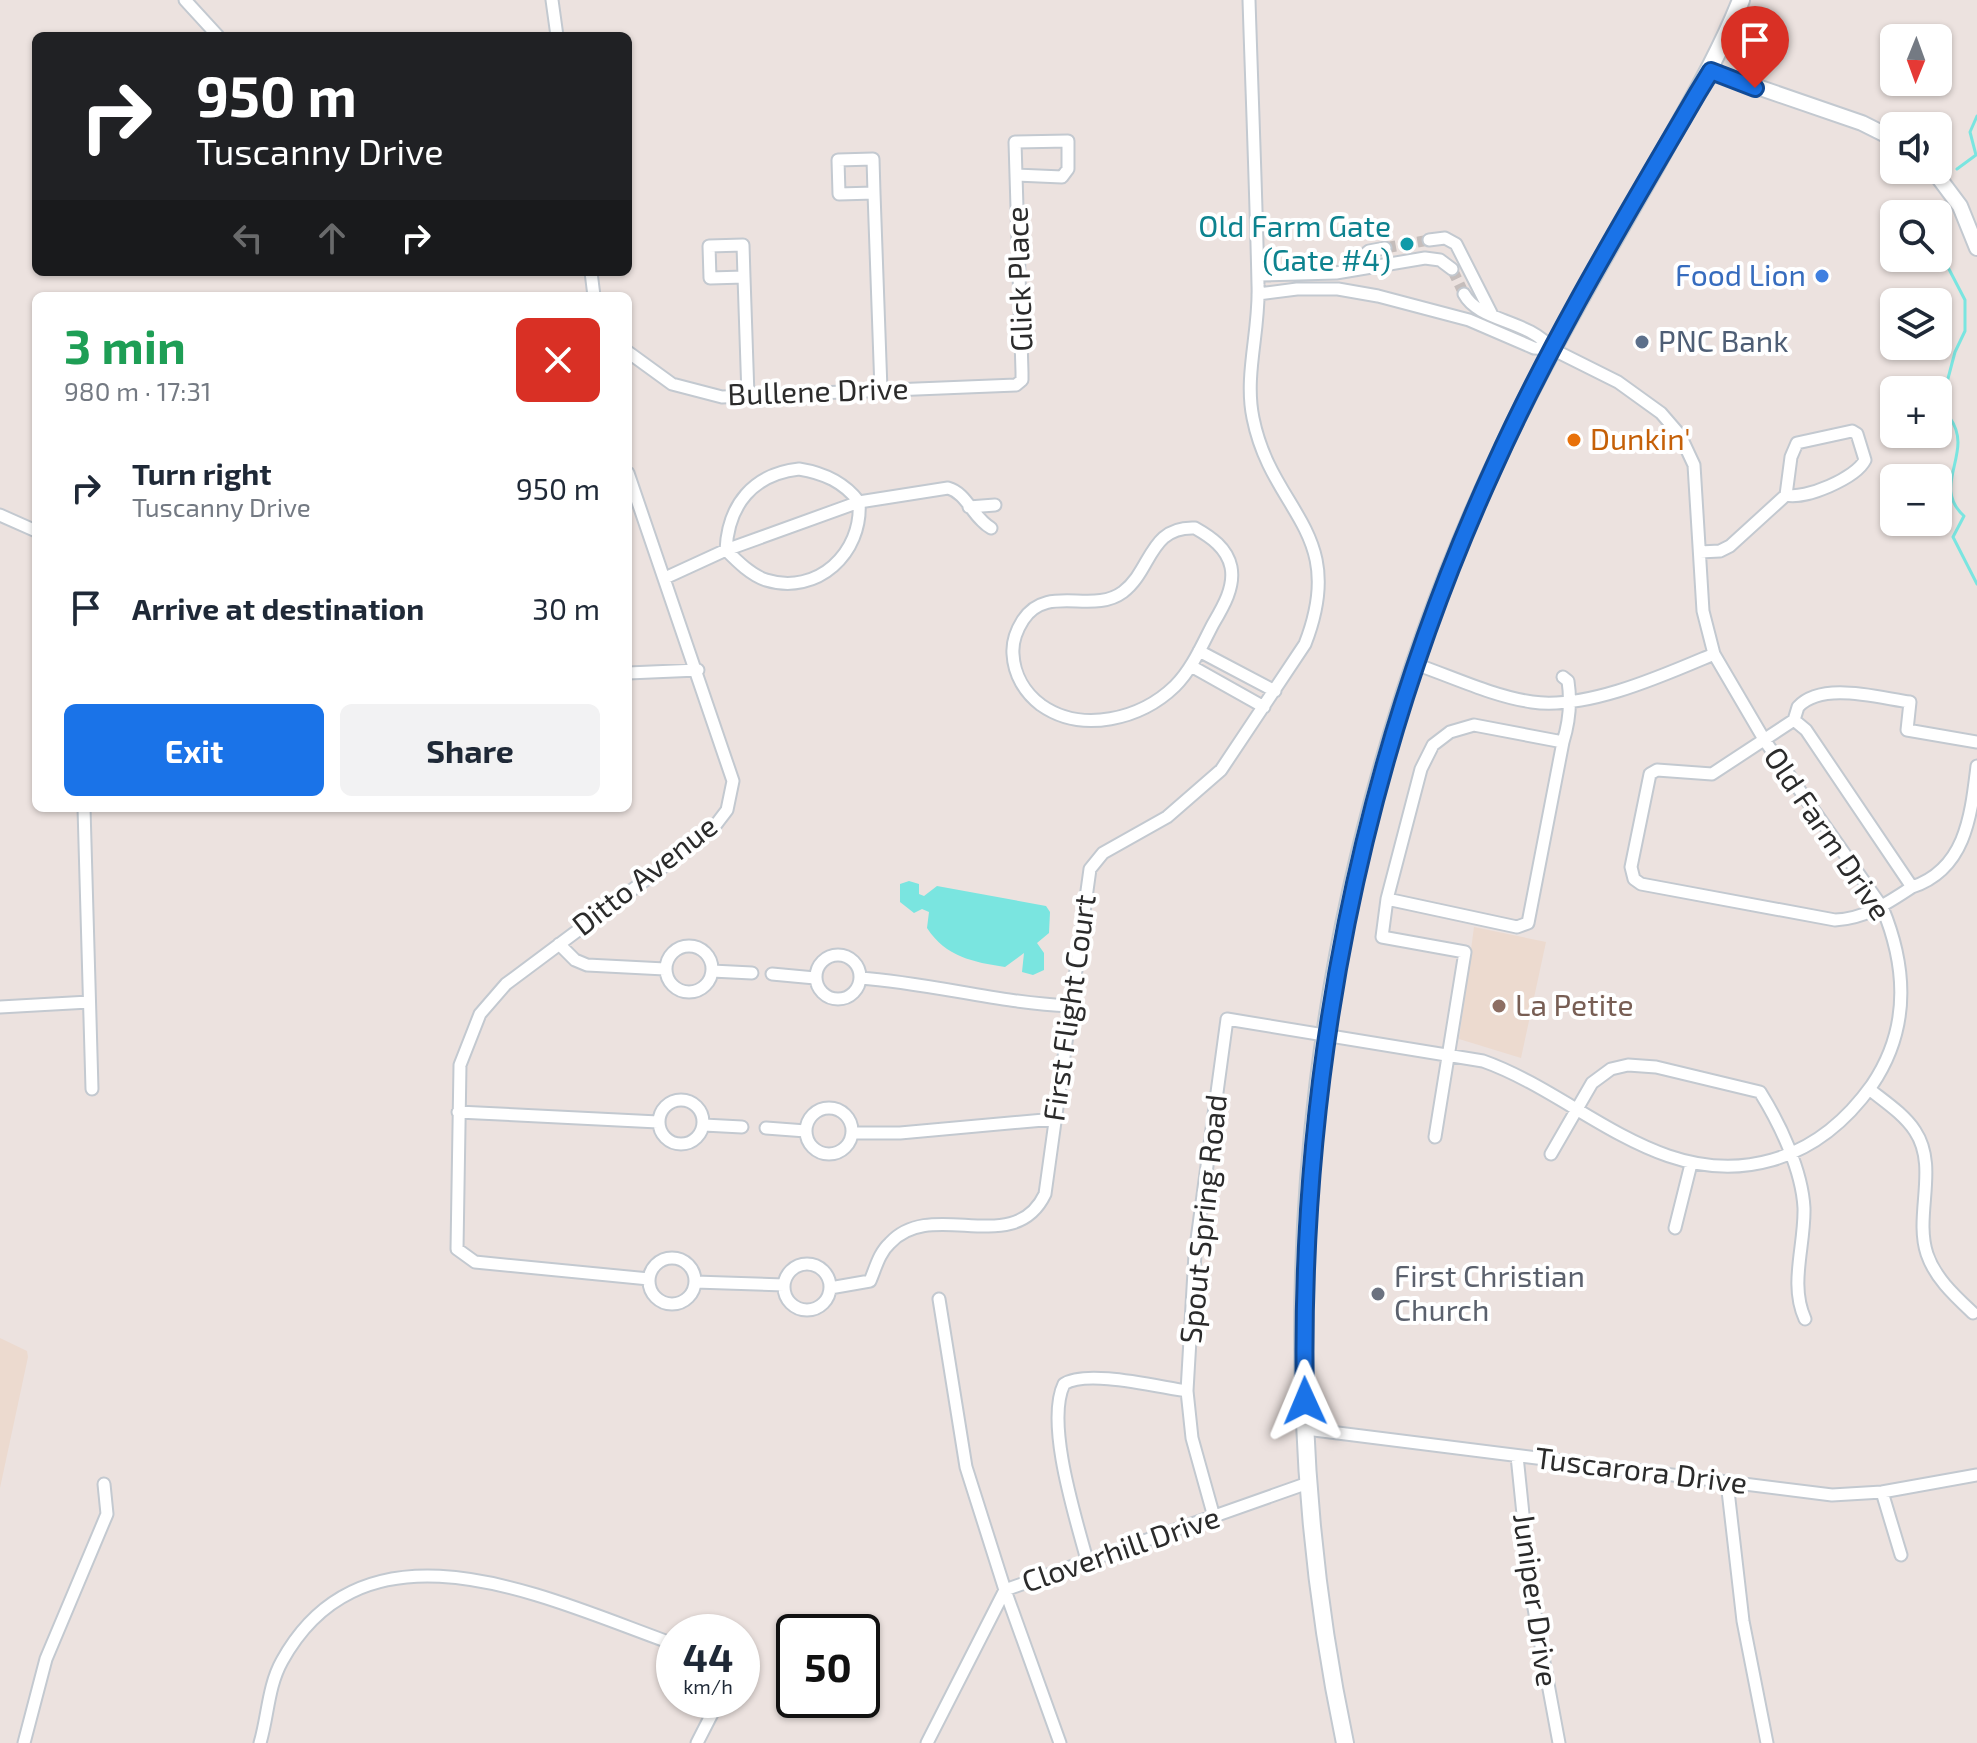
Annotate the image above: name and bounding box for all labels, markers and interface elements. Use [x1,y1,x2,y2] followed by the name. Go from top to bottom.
[1721,6,1789,88] pin
[1733,18,1777,62] icon: arrive
[1880,24,1952,96] north arrow
[1880,24,1952,536] map controls
[196,61,357,128] text: 950 m
[64,64,168,168] icon: right
[1880,112,1952,184] button: sound
[196,129,443,172] text: Tuscanny Drive
[1880,200,1952,272] button: search
[997,206,1039,352] street label: Glick Place
[1198,207,1391,277] place label: Old Farm Gate (Gate #4)
[226,216,270,260] icon: left
[310,216,354,260] icon: ahead
[394,216,438,260] icon: right
[1398,235,1416,253] marker: Old Farm Gate (Gate #4)
[1675,256,1806,292] place label: Food Lion
[1813,267,1831,285] marker: Food Lion
[1880,288,1952,360] button: layers
[64,316,186,374] text: 3 min
[516,318,600,402] button: close
[1658,322,1788,358] place label: PNC Bank
[1633,333,1651,351] marker: PNC Bank
[727,369,909,411] street label: Bullene Drive
[64,375,211,406] text: 980 m · 17:31
[1880,376,1952,448] button: +
[1590,420,1691,456] place label: Dunkin'
[1565,431,1583,449] marker: Dunkin'
[132,455,272,491] text: Turn right
[1880,464,1952,536] button: −
[64,466,108,510] icon: right
[516,470,600,506] text: 950 m
[132,491,311,522] text: Tuscanny Drive
[64,586,108,630] icon: arrive
[132,590,424,626] text: Arrive at destination
[532,590,600,626] text: 30 m
[64,704,324,796] button: Exit
[340,704,600,796] button: Share
[1758,739,1900,926] street label: Old Farm Drive
[564,807,723,942] street label: Ditto Avenue
[1034,892,1102,1123] street label: First Flight Court
[1515,986,1634,1022] place label: La Petite
[1490,997,1508,1015] marker: La Petite
[1171,1093,1233,1345] street label: Spout Spring Road
[1394,1257,1585,1327] place label: First Christian Church
[1369,1285,1387,1303] marker: First Christian Church
[1263,1359,1347,1443] position arrow
[1533,1438,1749,1500] street label: Tuscarora Drive
[1017,1497,1224,1599] street label: Cloverhill Drive
[1507,1511,1567,1689] street label: Juniper Drive
[776,1614,880,1718] speed limit sign: 50
[683,1632,733,1680] text: 44
[683,1674,733,1698] text: km/h

